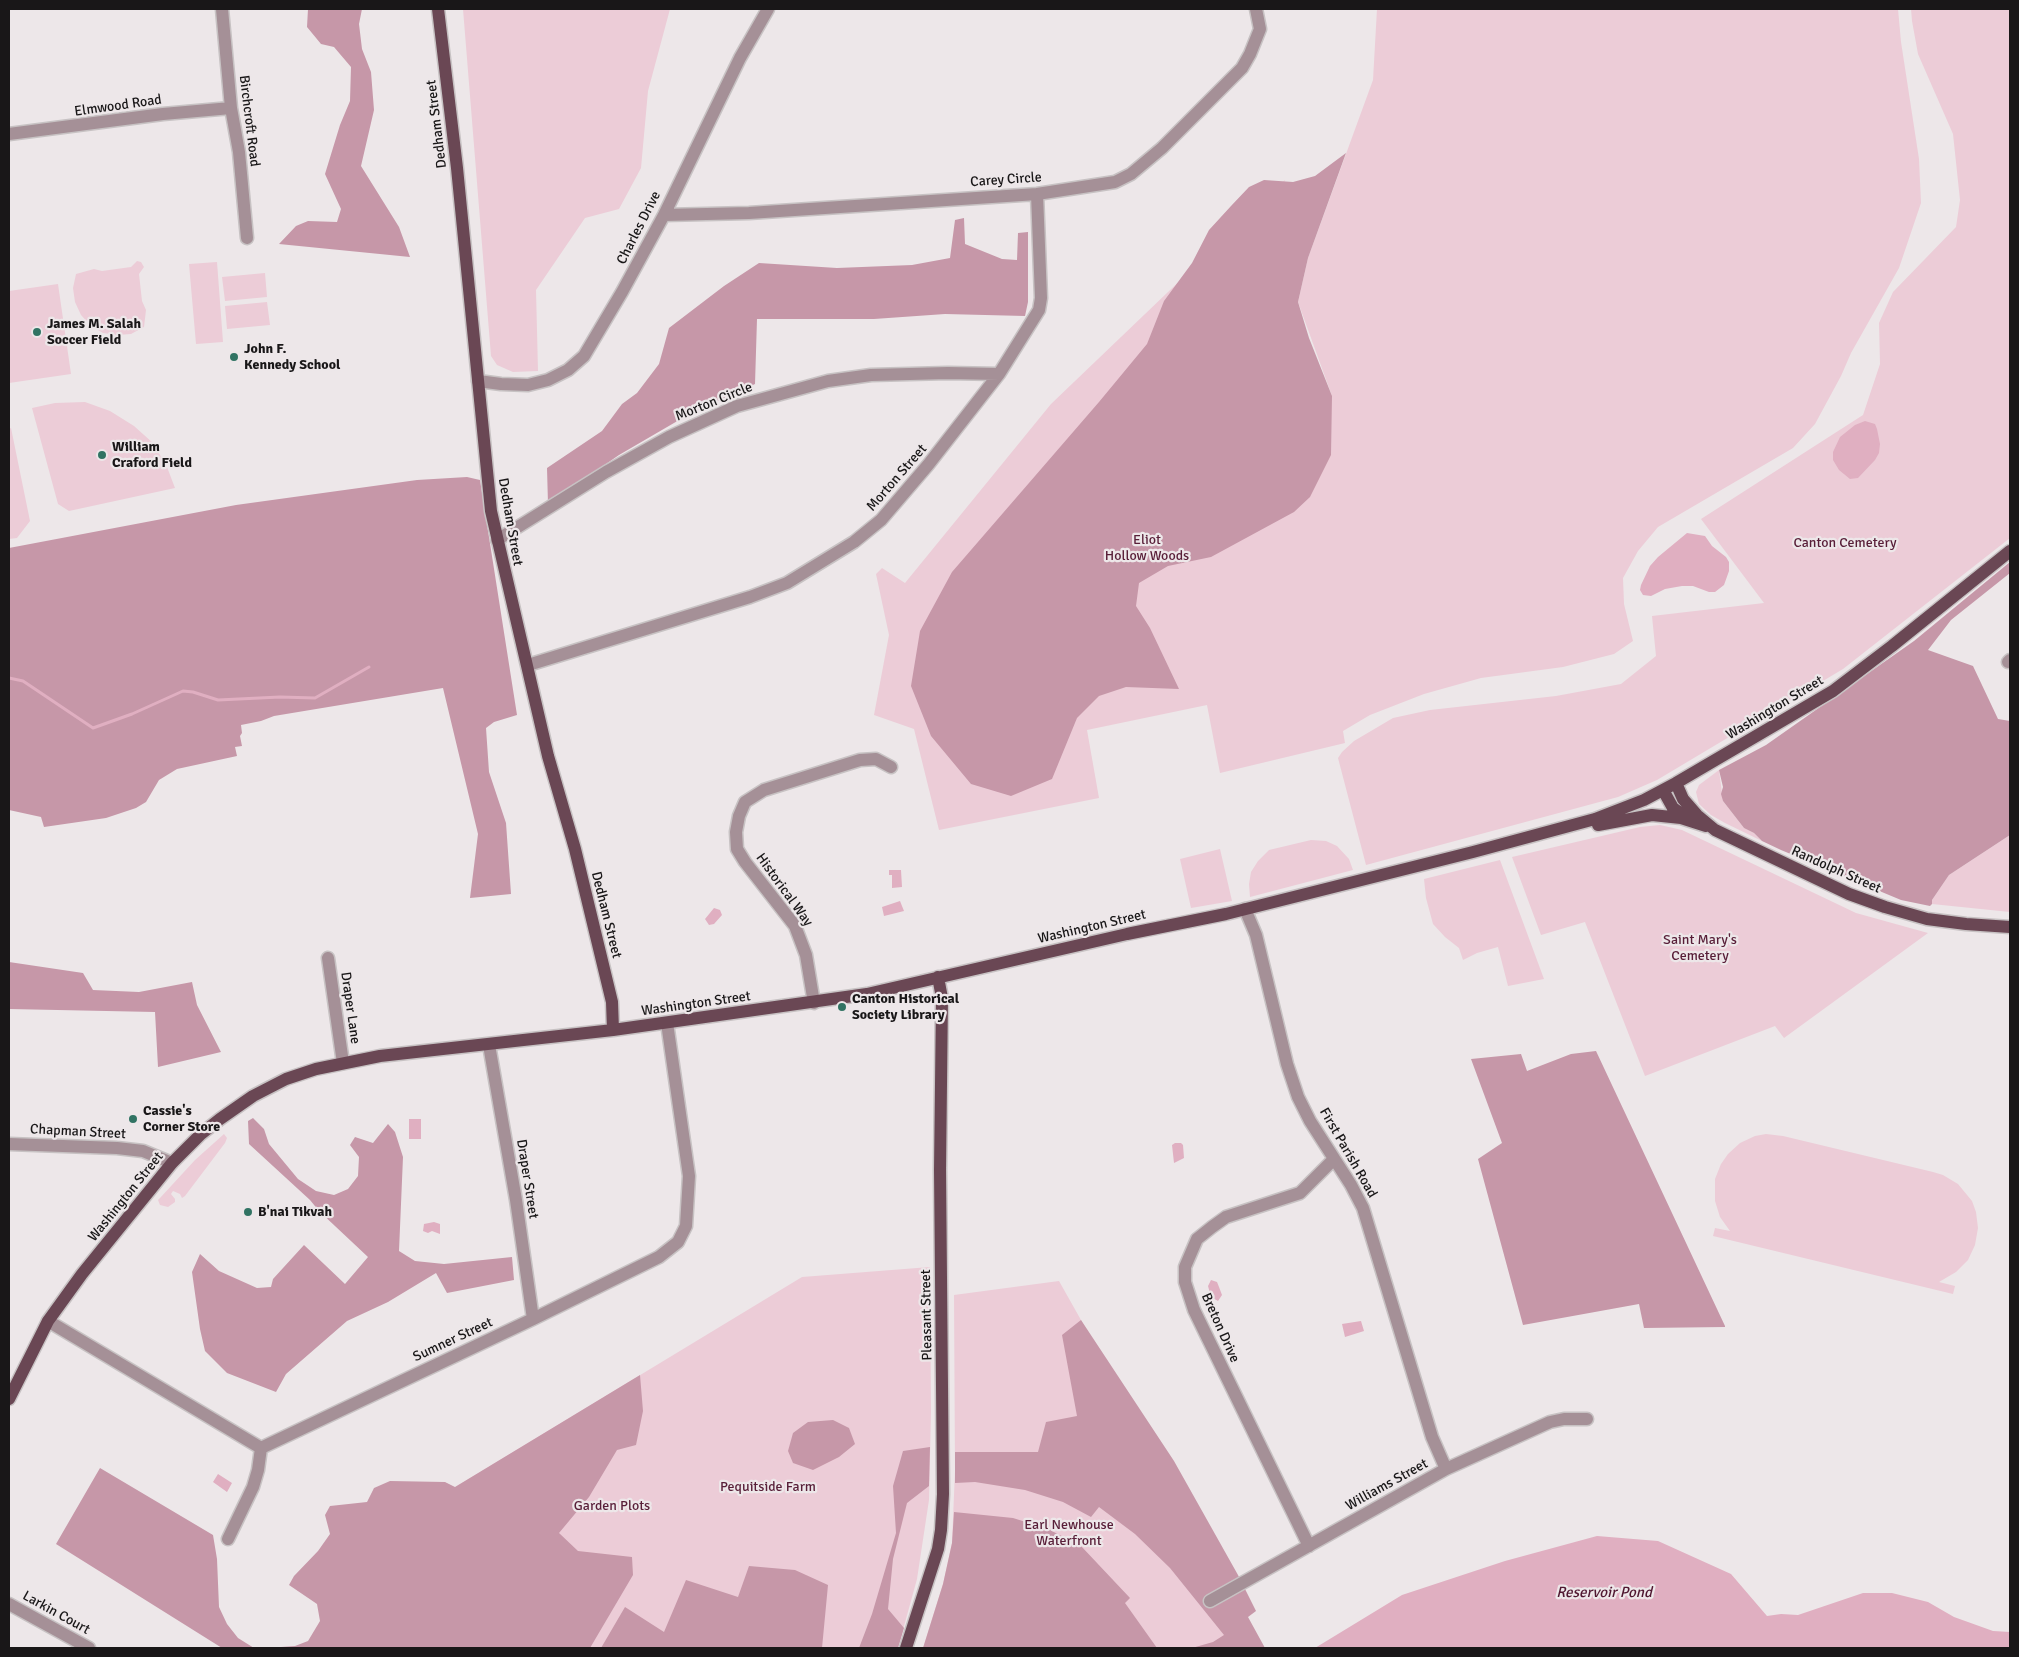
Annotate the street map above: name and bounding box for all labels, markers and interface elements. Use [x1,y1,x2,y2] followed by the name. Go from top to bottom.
[235,74,263,168] street label: Birchcroft Road
[423,79,451,169] street label: Dedham Street
[73,92,163,120] street label: Elmwood Road
[970,169,1042,191] street label: Carey Circle
[613,189,665,267] street label: Charles Drive
[47,316,141,348] place label: James M. Salah Soccer Field
[31,326,43,338] marker: James M. Salah Soccer Field
[244,341,340,374] place label: John F. Kennedy School
[228,351,240,363] marker: John F. Kennedy School
[673,379,755,425] street label: Morton Circle
[112,439,192,472] place label: William Craford Field
[863,441,931,515] street label: Morton Street
[96,449,108,461] marker: William Craford Field
[494,477,526,567] street label: Dedham Street
[1105,532,1189,564] park label: Eliot Hollow Woods
[1793,535,1897,551] park label: Canton Cemetery
[1723,672,1827,744] street label: Washington Street
[1789,843,1883,897] street label: Randolph Street
[752,850,816,930] street label: Historical Way
[587,870,625,960] street label: Dedham Street
[1036,906,1148,948] street label: Washington Street
[1663,932,1737,964] park label: Saint Mary's Cemetery
[337,971,363,1045] street label: Draper Lane
[640,988,752,1020] street label: Washington Street
[852,991,959,1024] place label: Canton Historical Society Library
[836,1001,848,1013] marker: Canton Historical Society Library
[143,1103,220,1136] place label: Cassie's Corner Store
[1315,1105,1381,1201] street label: First Parish Road
[127,1113,139,1125] marker: Cassie's Corner Store
[30,1121,126,1143] street label: Chapman Street
[512,1138,542,1220] street label: Draper Street
[85,1149,167,1245] street label: Washington Street
[258,1204,332,1220] place label: B'nai Tikvah
[242,1206,254,1218] marker: B'nai Tikvah
[918,1269,936,1361] street label: Pleasant Street
[1197,1291,1243,1365] street label: Breton Drive
[411,1314,495,1366] street label: Sumner Street
[1343,1455,1431,1515] street label: Williams Street
[720,1479,816,1495] park label: Pequitside Farm
[574,1498,650,1514] park label: Garden Plots
[1024,1517,1114,1550] park label: Earl Newhouse Waterfront
[1556,1584,1652,1602] water label: Reservoir Pond
[19,1588,93,1638] street label: Larkin Court

